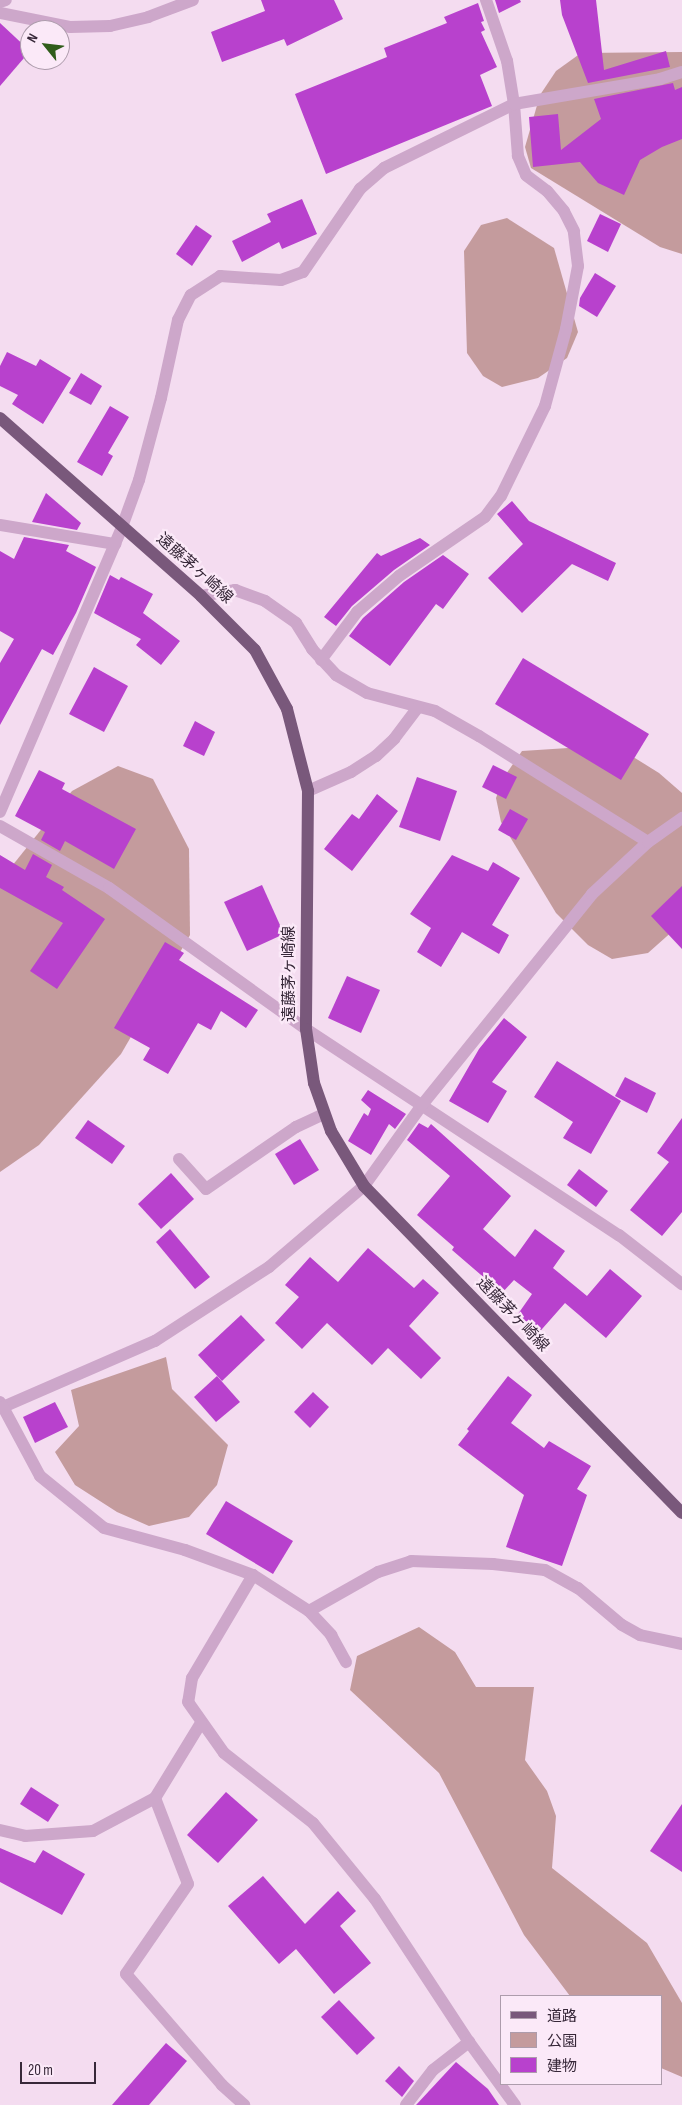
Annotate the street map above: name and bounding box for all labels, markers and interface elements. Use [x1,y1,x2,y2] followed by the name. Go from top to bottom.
[20,20,70,70] north arrow
[23,31,42,45] text: N
[152,530,236,608] street label: 遠藤茅ヶ崎線
[280,926,300,1022] street label: 遠藤茅ヶ崎線
[472,1274,552,1356] street label: 遠藤茅ヶ崎線
[500,1995,662,2085] legend
[547,2007,577,2026] text: 道路
[547,2032,577,2051] text: 公園
[22,2052,99,2084] scale bar
[547,2057,577,2076] text: 建物
[28,2061,53,2080] text: 20 m

